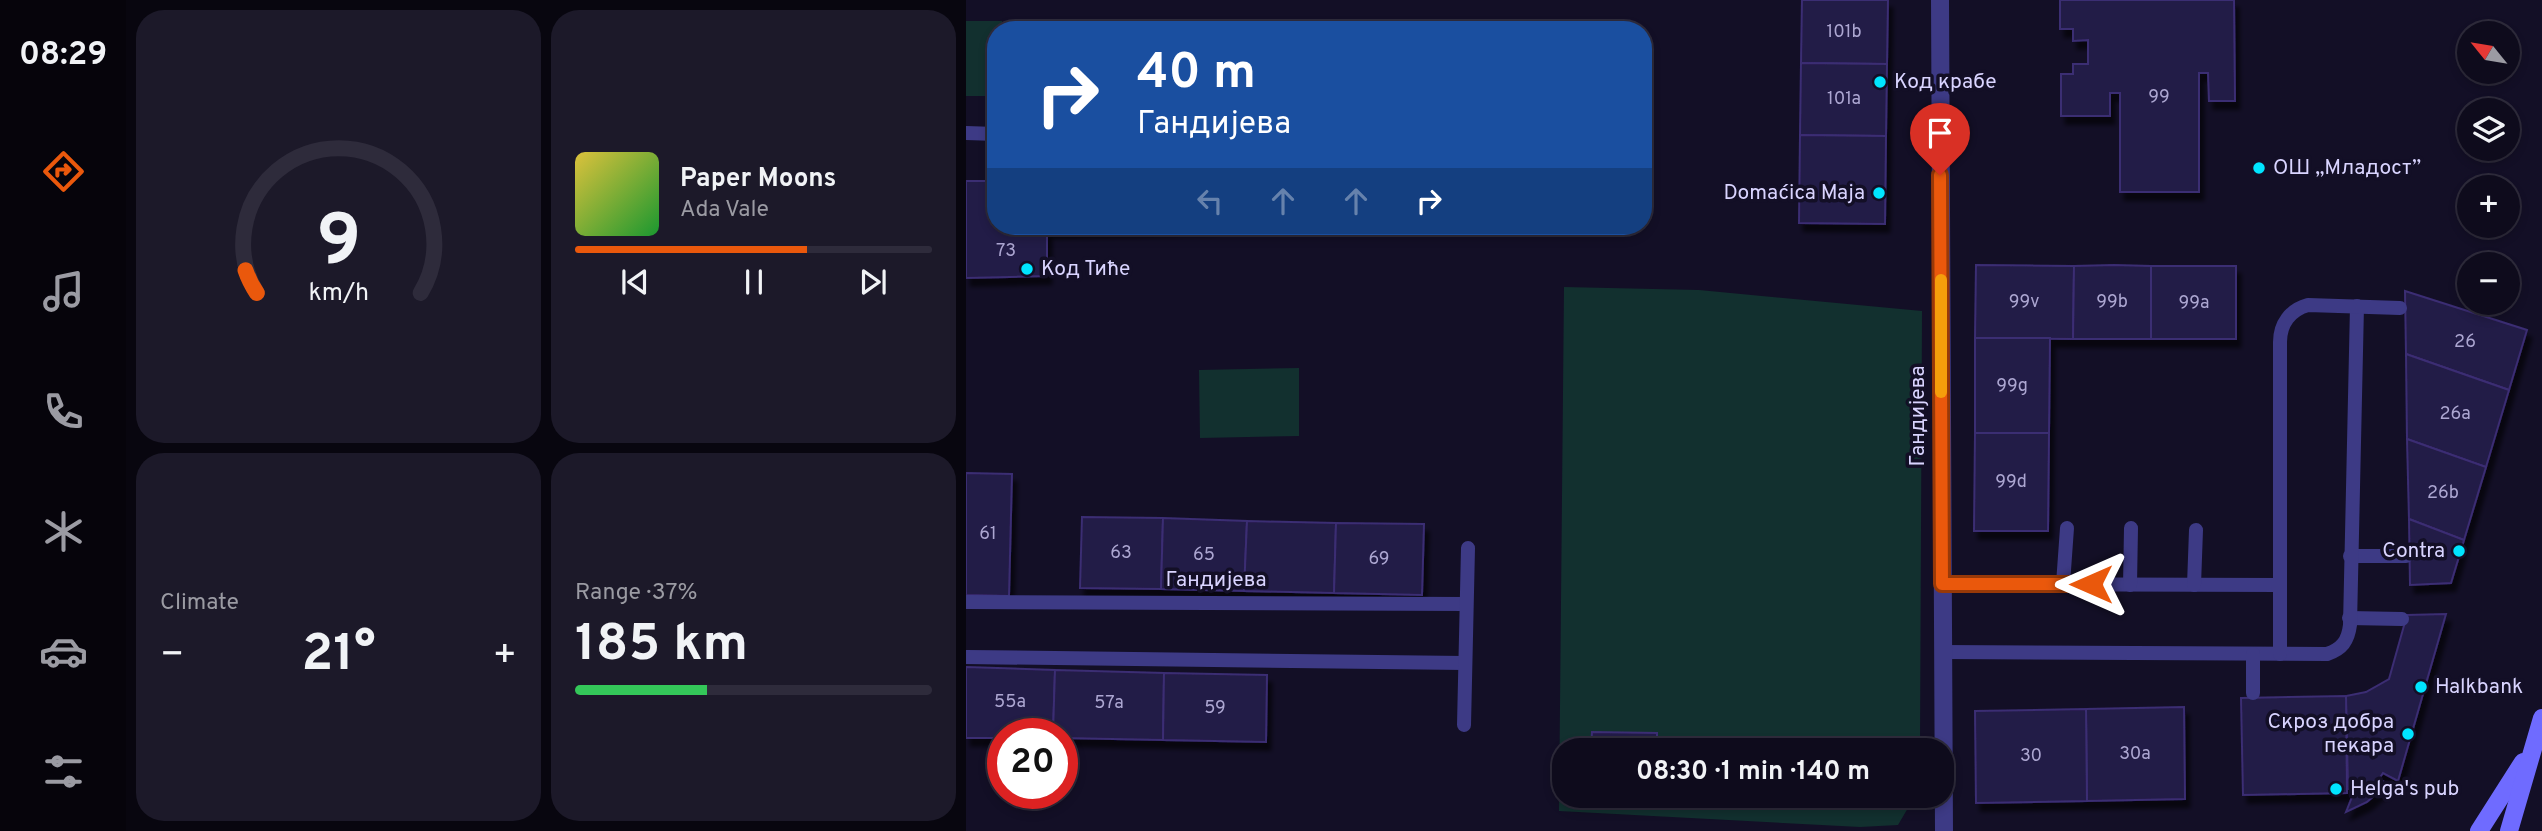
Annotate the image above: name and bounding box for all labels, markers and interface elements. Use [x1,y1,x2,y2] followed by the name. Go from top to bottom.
[1826,21,1862,44] house number: 101b
[2457,21,2520,84] north arrow
[2457,21,2520,315] map controls
[19,36,107,76] text: 08:29
[1137,44,1256,106] text: 40 m
[1022,49,1113,140] icon: right
[1894,69,1997,96] place label: Код крабе
[1872,74,1888,90] marker: Код крабе
[2148,86,2170,109] house number: 99
[1827,88,1861,111] house number: 101a
[2457,98,2520,161] button: layers
[1910,103,1970,175] pin
[1137,105,1291,145] text: Гандијева
[1921,114,1959,152] icon: arrive
[39,147,88,196] icon: directions
[2273,155,2421,182] place label: ОШ „Младост”
[2251,160,2267,176] marker: ОШ „Младост”
[680,163,836,196] text: Paper Moons
[2457,175,2520,238] button: +
[1723,180,1865,207] place label: Domaćica Maja
[1191,182,1229,220] icon: left
[1264,182,1302,220] icon: ahead
[1337,182,1375,220] icon: ahead
[1410,182,1448,220] icon: right
[1871,185,1887,201] marker: Domaćica Maja
[680,196,769,225] text: Ada Vale
[316,199,361,291] text: 9
[996,240,1016,263] house number: 73
[2457,252,2520,315] button: −
[1041,256,1130,283] place label: Код Тиће
[1019,261,1035,277] marker: Код Тиће
[616,263,654,301] icon: previous
[735,263,773,301] icon: pause
[854,263,892,301] icon: next
[39,267,88,316] icon: music
[308,278,369,310] text: km/h
[2009,291,2039,314] house number: 99v
[2096,291,2128,314] house number: 99b
[2179,292,2209,315] house number: 99a
[2454,331,2476,354] house number: 26
[1905,365,1932,467] street label: Гандијева
[1996,375,2028,398] house number: 99g
[39,387,88,436] icon: phone
[2439,403,2471,426] house number: 26a
[1995,471,2027,494] house number: 99d
[2427,482,2459,505] house number: 26b
[39,507,88,556] icon: climate
[979,523,997,546] house number: 61
[2382,538,2445,565] place label: Contra
[1110,542,1132,565] house number: 63
[2451,543,2467,559] marker: Contra
[1193,544,1215,567] house number: 65
[2054,547,2128,621] position arrow
[1369,548,1389,571] house number: 69
[1165,567,1267,594] street label: Гандијева
[575,579,697,608] text: Range · 37%
[160,589,239,618] text: Climate
[575,613,748,679] text: 185 km
[301,623,376,689] text: 21°
[39,627,88,676] icon: car
[160,632,185,681] text: −
[492,632,517,681] text: +
[2435,674,2523,701] place label: Halkbank
[2413,679,2429,695] marker: Halkbank
[994,691,1026,714] house number: 55a
[1094,692,1124,715] house number: 57a
[1204,697,1226,720] house number: 59
[2268,709,2394,760] place label: Скроз добра пекара
[987,718,1078,809] speed limit sign: 20
[2400,726,2416,742] marker: Скроз добра пекара
[2119,743,2151,766] house number: 30a
[2020,745,2042,768] house number: 30
[39,747,88,796] icon: filters
[1636,756,1870,789] text: 08:30 · 1 min · 140 m
[2350,776,2459,803] place label: Helga's pub
[2328,781,2344,797] marker: Helga's pub

